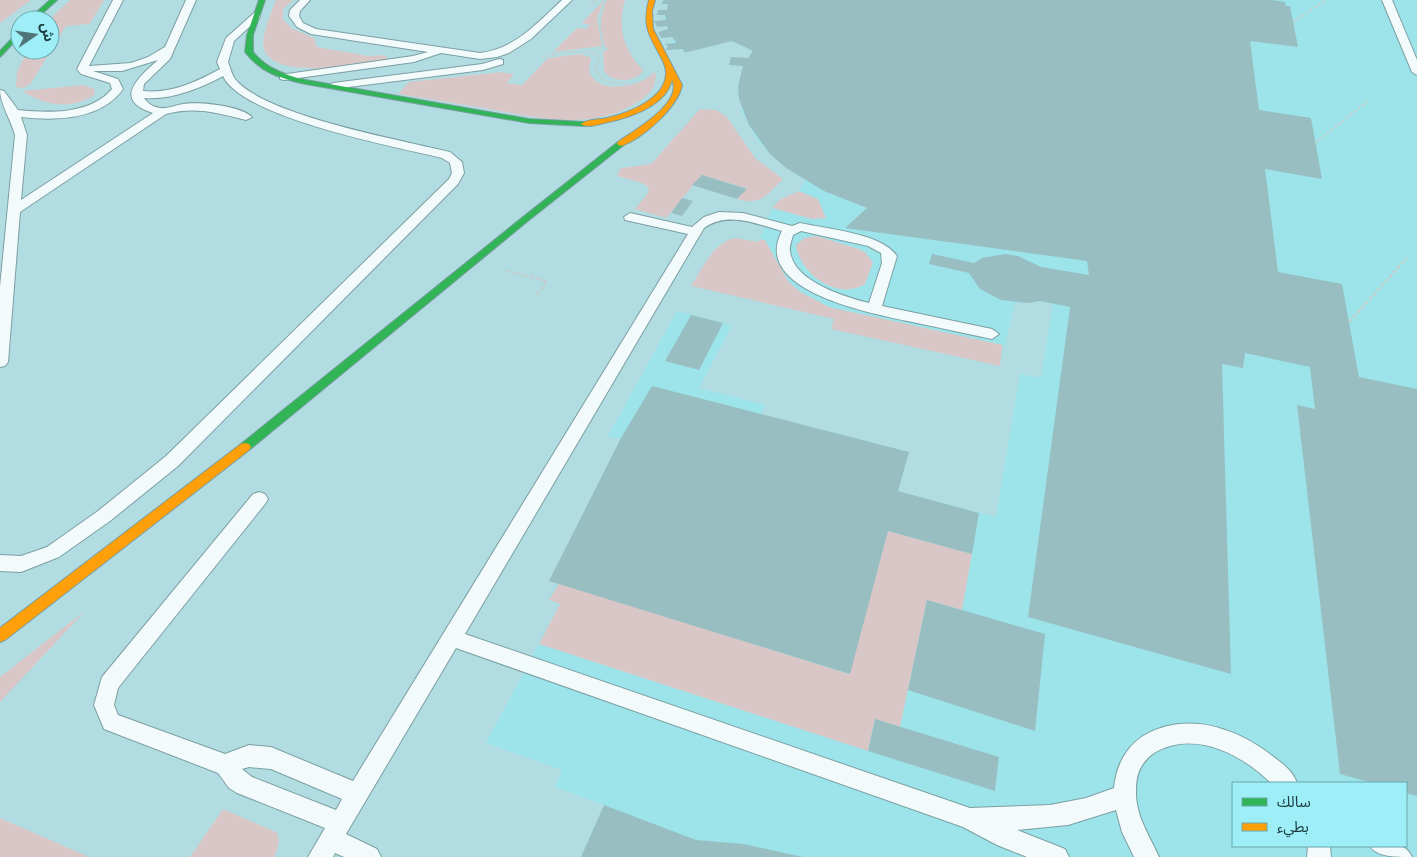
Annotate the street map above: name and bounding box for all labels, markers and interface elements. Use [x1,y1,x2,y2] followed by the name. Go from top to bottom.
[10,10,60,60] north arrow
[38,21,58,43] text: ش
[1232,782,1407,847] legend
[1277,793,1311,810] text: سالك
[1277,818,1309,838] text: بطيء

